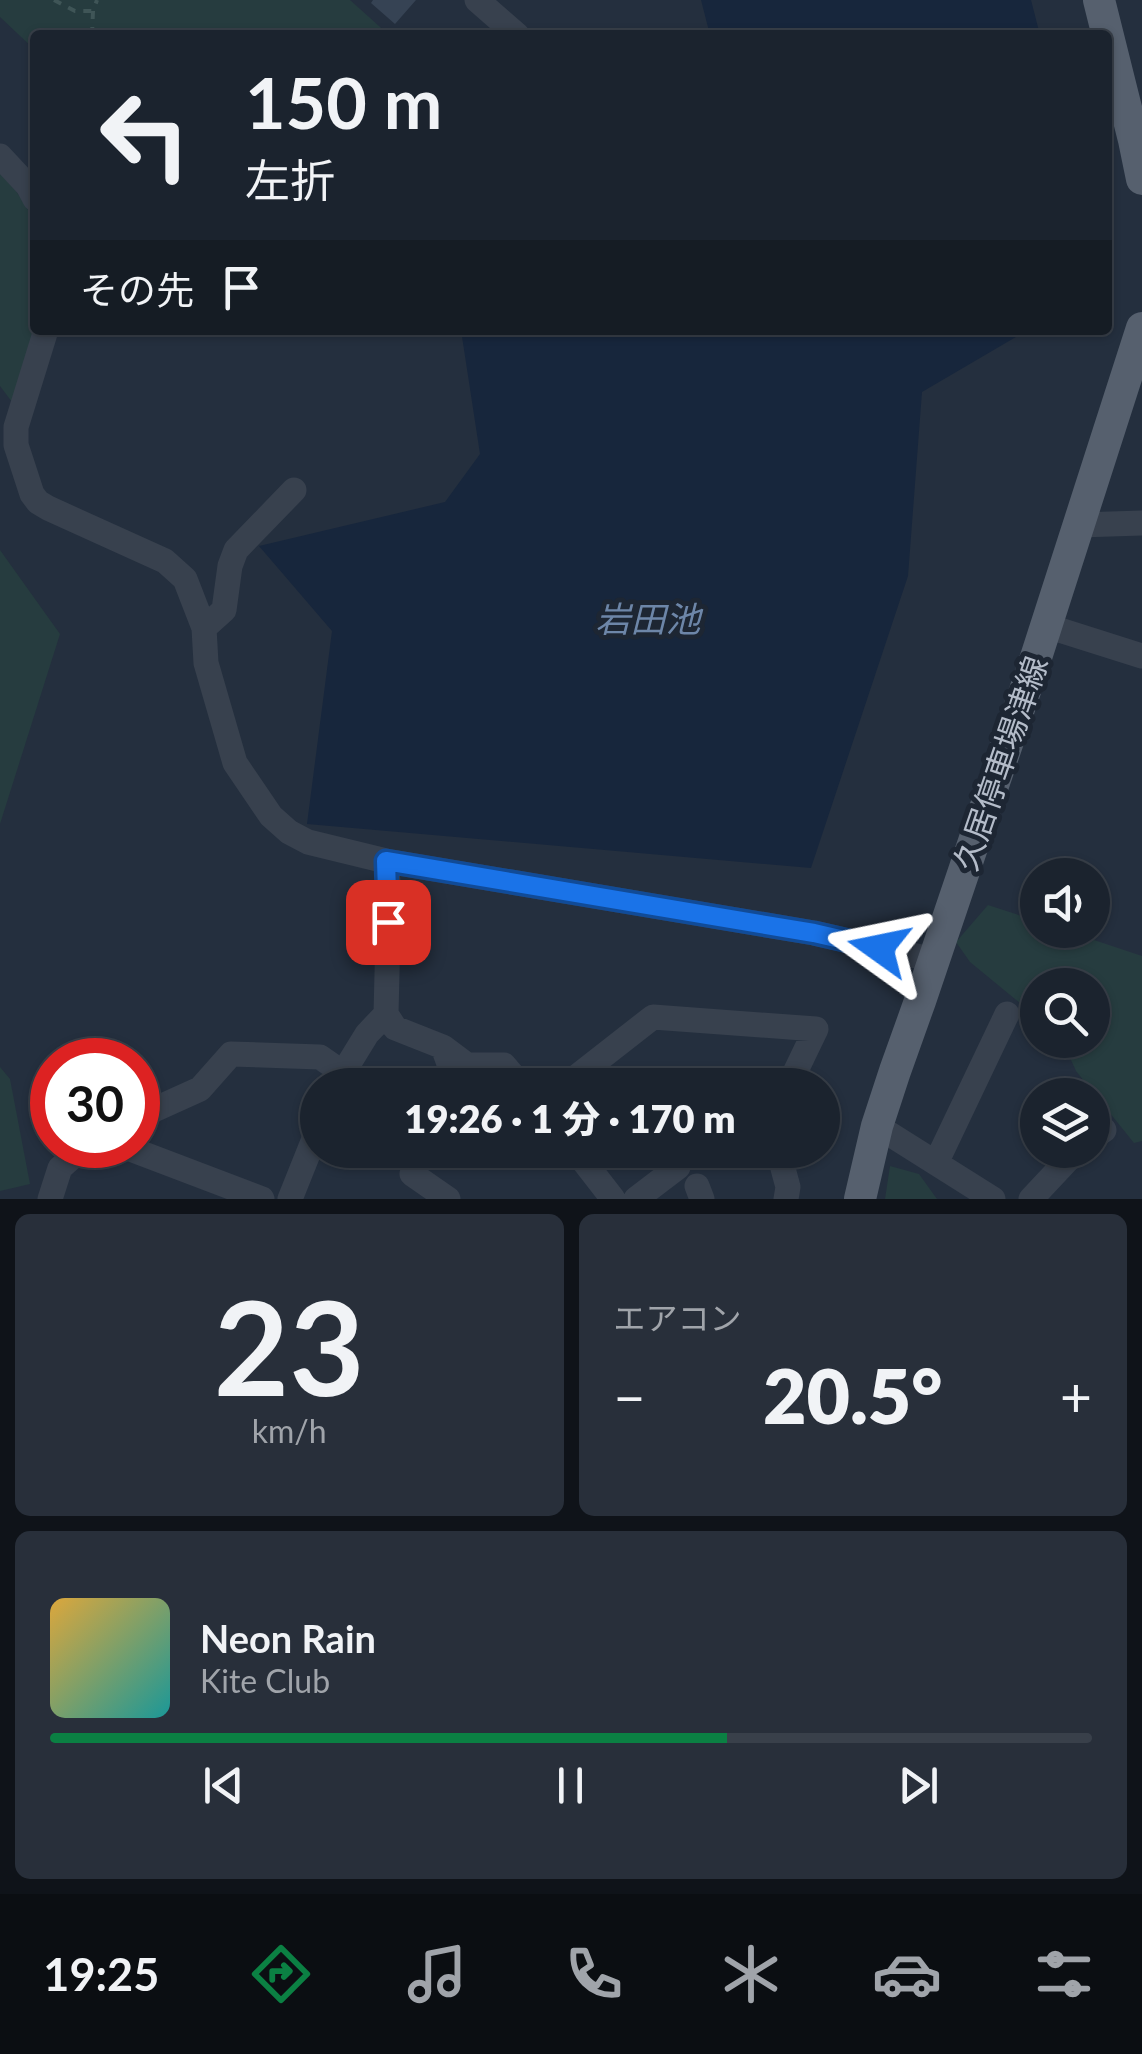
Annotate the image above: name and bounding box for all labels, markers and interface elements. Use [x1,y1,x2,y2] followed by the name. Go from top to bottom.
[245,60,442,144] text: 150 m
[80,70,210,200] icon: left
[245,153,335,207] text: 左折
[214,260,269,315] icon: arrive
[80,266,194,312] text: その先
[595,597,703,639] water label: 岩田池
[945,651,1055,875] street label: 久居停車場津線
[1020,858,1110,1168] map controls
[1020,858,1110,948] button: sound
[346,880,431,965] pin
[361,895,416,950] icon: arrive
[827,896,931,1000] position arrow
[1020,968,1110,1058] button: search
[30,1038,160,1168] speed limit sign: 30
[1020,1078,1110,1168] button: layers
[404,1095,736,1141] text: 19:26 · 1 分 · 170 m
[214,1268,365,1424] text: 23
[614,1298,742,1337] text: エアコン
[763,1350,943,1440] text: 20.5°
[614,1363,645,1429] text: −
[1060,1363,1092,1429] text: +
[252,1411,327,1450] text: km/h
[200,1615,376,1661] text: Neon Rain
[200,1661,330,1700] text: Kite Club
[196,1758,251,1813] icon: previous
[543,1758,598,1813] icon: pause
[891,1758,946,1813] icon: next
[246,1939,316,2009] icon: directions
[402,1939,472,2009] icon: music
[559,1939,629,2009] icon: phone
[716,1939,786,2009] icon: climate
[872,1939,942,2009] icon: car
[1029,1939,1099,2009] icon: filters
[43,1947,159,2001] text: 19:25

